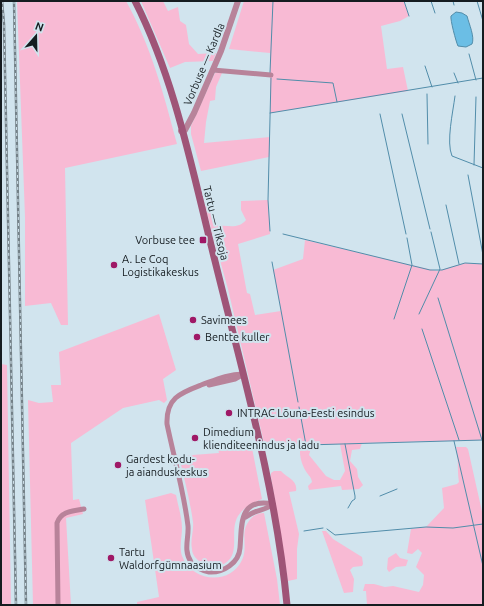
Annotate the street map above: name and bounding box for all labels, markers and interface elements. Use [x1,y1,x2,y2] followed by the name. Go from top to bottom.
[16,16,56,56] north arrow
[34,20,45,34] text: N
[181,21,227,107] street label: Vorbuse — Kardla
[201,185,231,261] street label: Tartu — Tiksoja
[135,234,195,246] place label: Vorbuse tee
[198,235,208,245] marker: Vorbuse tee
[122,253,199,278] place label: A. Le Coq Logistikakeskus
[109,260,119,270] marker: A. Le Coq Logistikakeskus
[201,314,247,326] place label: Savimees
[188,315,198,325] marker: Savimees
[205,331,270,343] place label: Bentte kuller
[192,332,202,342] marker: Bentte kuller
[237,407,375,419] place label: INTRAC Lõuna-Eesti esindus
[224,408,234,418] marker: INTRAC Lõuna-Eesti esindus
[203,426,319,451] place label: Dimedium klienditeenindus ja ladu
[190,433,200,443] marker: Dimedium klienditeenindus ja ladu
[125,453,208,478] place label: Gardest kodu- ja aianduskeskus
[113,460,123,470] marker: Gardest kodu- ja aianduskeskus
[119,546,222,571] place label: Tartu Waldorfgümnaasium
[106,553,116,563] marker: Tartu Waldorfgümnaasium

